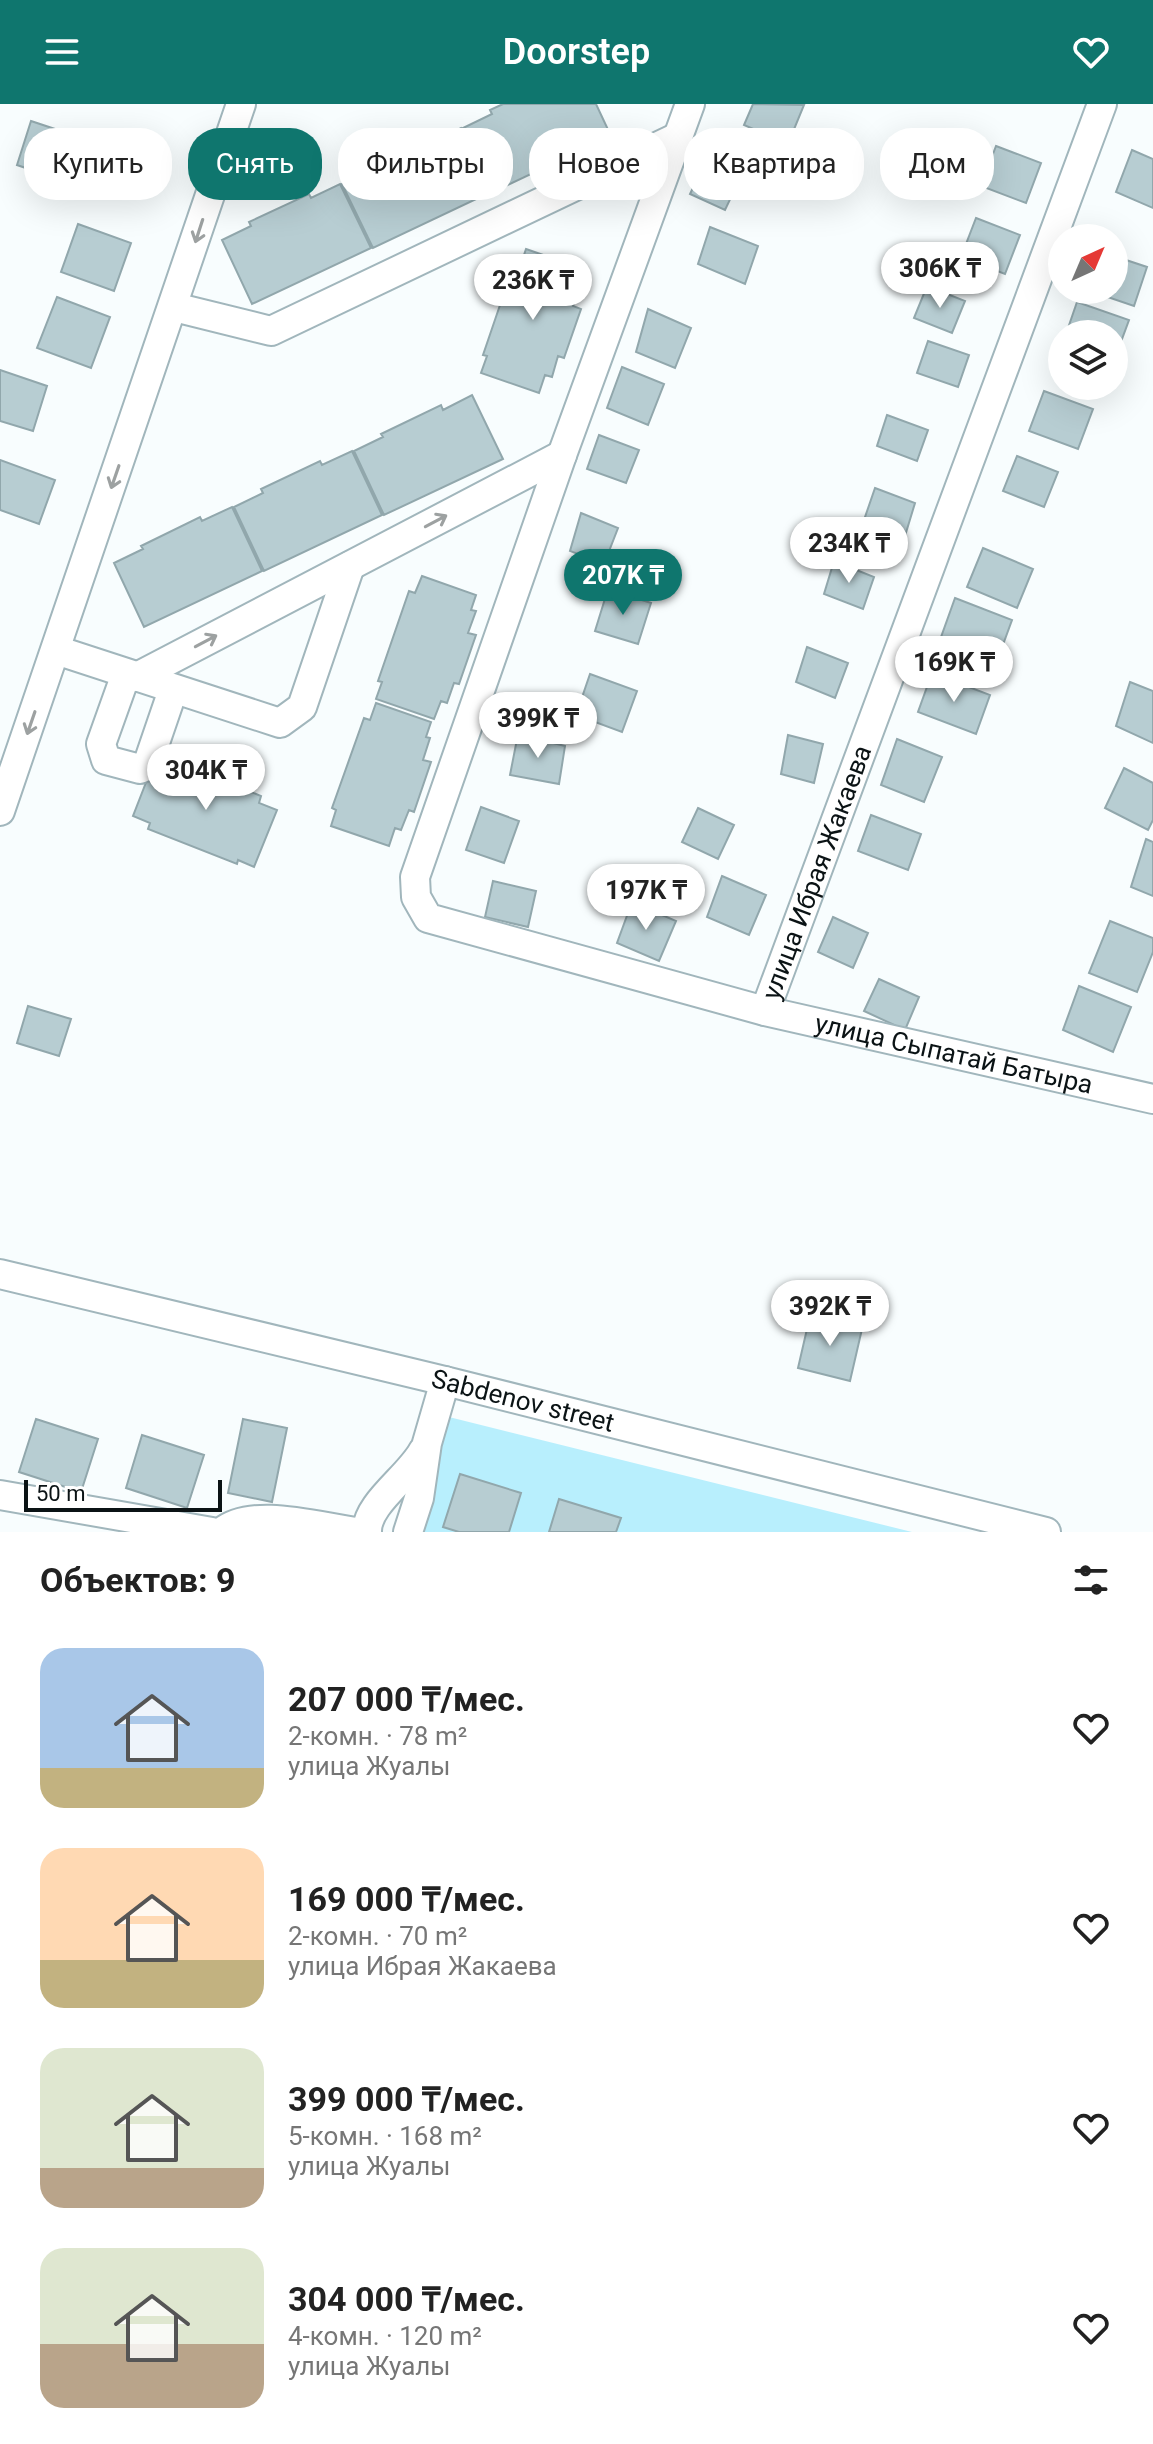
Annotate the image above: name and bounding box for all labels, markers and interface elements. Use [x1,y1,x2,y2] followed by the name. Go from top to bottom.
[40,30,84,74] icon: menu
[1069,30,1113,74] icon: heart
[503,31,650,73] text: Doorstep
[24,128,172,200] chip: Купить
[188,128,322,200] chip: Снять
[338,128,513,200] chip: Фильтры
[529,128,668,200] chip: Новое
[684,128,864,200] chip: Квартира
[880,128,994,200] chip: Дом
[191,218,205,243] one-way arrow
[1048,224,1128,304] north arrow
[1048,224,1128,400] map controls
[875,242,1005,310] pin: 306K ₸
[899,253,981,283] text: 306K ₸
[468,254,598,322] pin: 236K ₸
[492,265,574,295] text: 236K ₸
[1048,320,1128,400] button: layers
[107,464,122,489] one-way arrow
[424,512,448,528] one-way arrow
[784,517,914,585] pin: 234K ₸
[808,528,890,558] text: 234K ₸
[558,549,688,617] pin: 207K ₸
[582,560,664,590] text: 207K ₸
[194,633,217,649] one-way arrow
[889,636,1019,704] pin: 169K ₸
[913,647,995,677] text: 169K ₸
[473,692,603,760] pin: 399K ₸
[497,703,579,733] text: 399K ₸
[22,710,37,735] one-way arrow
[756,741,877,1004] street label: улица Ибрая Жакаева
[141,744,271,812] pin: 304K ₸
[165,755,247,785] text: 304K ₸
[581,864,711,932] pin: 197K ₸
[605,875,687,905] text: 197K ₸
[812,1008,1096,1100] street label: улица Сыпатай Батыра
[765,1280,895,1348] pin: 392K ₸
[789,1291,871,1321] text: 392K ₸
[429,1363,617,1438] street label: Sabdenov street
[24,1476,222,1512] scale bar
[36,1481,85,1506] text: 50 m
[1069,1558,1113,1602] icon: filters
[40,1560,235,1600] text: Объектов: 9
[288,1679,525,1719] text: 207 000 ₸/мес.
[104,1680,200,1776] icon: home
[1069,1706,1113,1750] icon: heart
[288,1721,467,1751] text: 2-комн. · 78 m²
[288,1751,451,1781] text: улица Жуалы
[288,1879,525,1919] text: 169 000 ₸/мес.
[104,1880,200,1976] icon: home
[1069,1906,1113,1950] icon: heart
[288,1921,467,1951] text: 2-комн. · 70 m²
[288,1951,557,1981] text: улица Ибрая Жакаева
[288,2079,525,2119] text: 399 000 ₸/мес.
[104,2080,200,2176] icon: home
[1069,2106,1113,2150] icon: heart
[288,2121,482,2151] text: 5-комн. · 168 m²
[288,2151,451,2181] text: улица Жуалы
[288,2279,525,2319] text: 304 000 ₸/мес.
[104,2280,200,2376] icon: home
[1069,2306,1113,2350] icon: heart
[288,2321,482,2351] text: 4-комн. · 120 m²
[288,2351,451,2381] text: улица Жуалы

